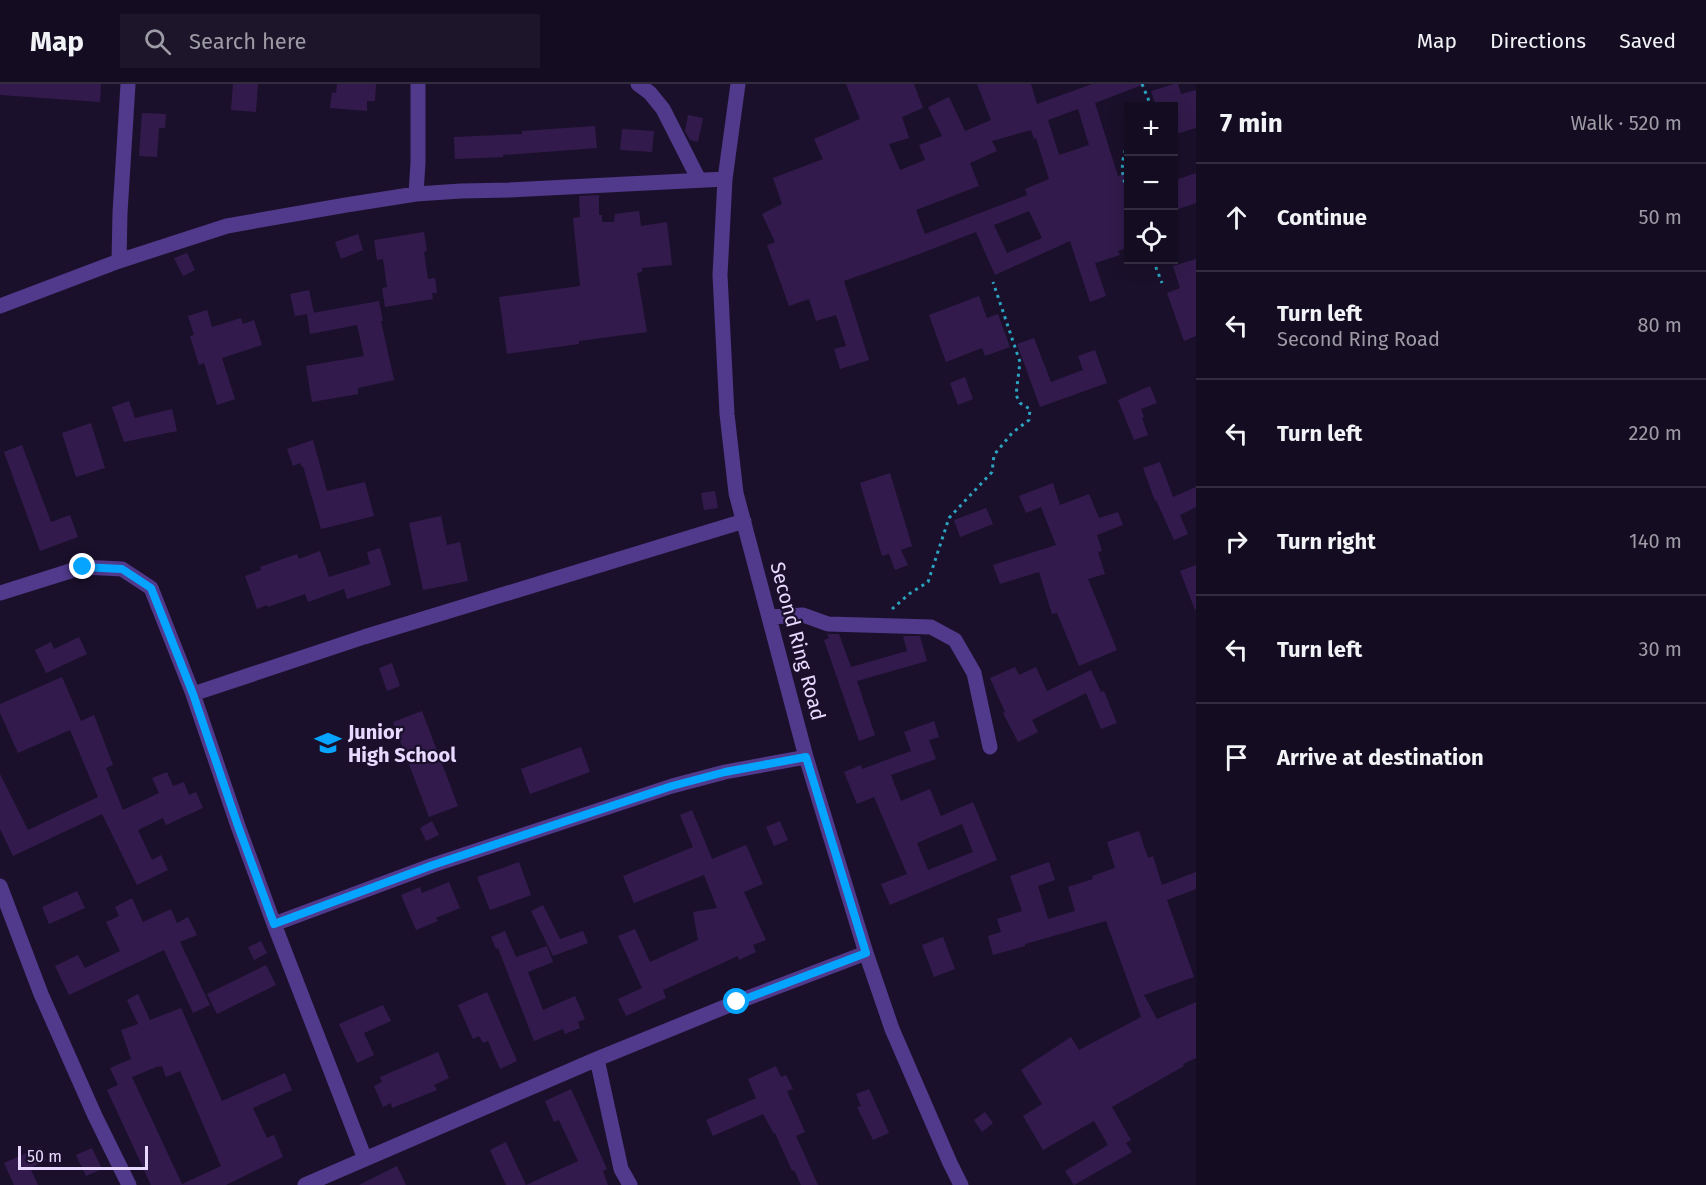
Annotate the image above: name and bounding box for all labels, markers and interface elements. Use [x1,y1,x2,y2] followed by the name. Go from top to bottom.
[120,14,540,68] search box
[30,25,84,58] text: Map
[141,25,174,58] icon: search
[189,28,307,55] text: Search here
[1417,28,1457,54] text: Map
[1490,28,1586,54] text: Directions
[1619,28,1676,54] text: Saved
[1124,102,1178,264] map controls
[1124,102,1178,156] button: +
[1220,108,1283,139] text: 7 min
[1571,111,1682,135] text: Walk · 520 m
[1124,156,1178,210] button: −
[1220,201,1253,234] icon: ahead
[1277,204,1367,231] text: Continue
[1638,205,1682,229] text: 50 m
[1124,210,1178,264] button: locate
[1277,300,1362,327] text: Turn left
[1220,309,1253,342] icon: left
[1637,313,1682,337] text: 80 m
[1277,327,1440,351] text: Second Ring Road
[1220,417,1253,450] icon: left
[1277,420,1362,447] text: Turn left
[1629,421,1682,445] text: 220 m
[1220,525,1253,558] icon: right
[1277,528,1376,555] text: Turn right
[1629,529,1682,553] text: 140 m
[69,553,95,579] route end
[765,559,831,723] street label: Second Ring Road
[1220,633,1253,666] icon: left
[1277,636,1362,663] text: Turn left
[1638,637,1682,661] text: 30 m
[347,720,456,767] place label: Junior High School
[313,728,343,758] school or university icon: Junior High School
[1220,741,1253,774] icon: arrive
[1277,744,1484,771] text: Arrive at destination
[723,988,749,1014] route start
[18,1143,148,1170] scale bar
[27,1147,62,1166] text: 50 m

